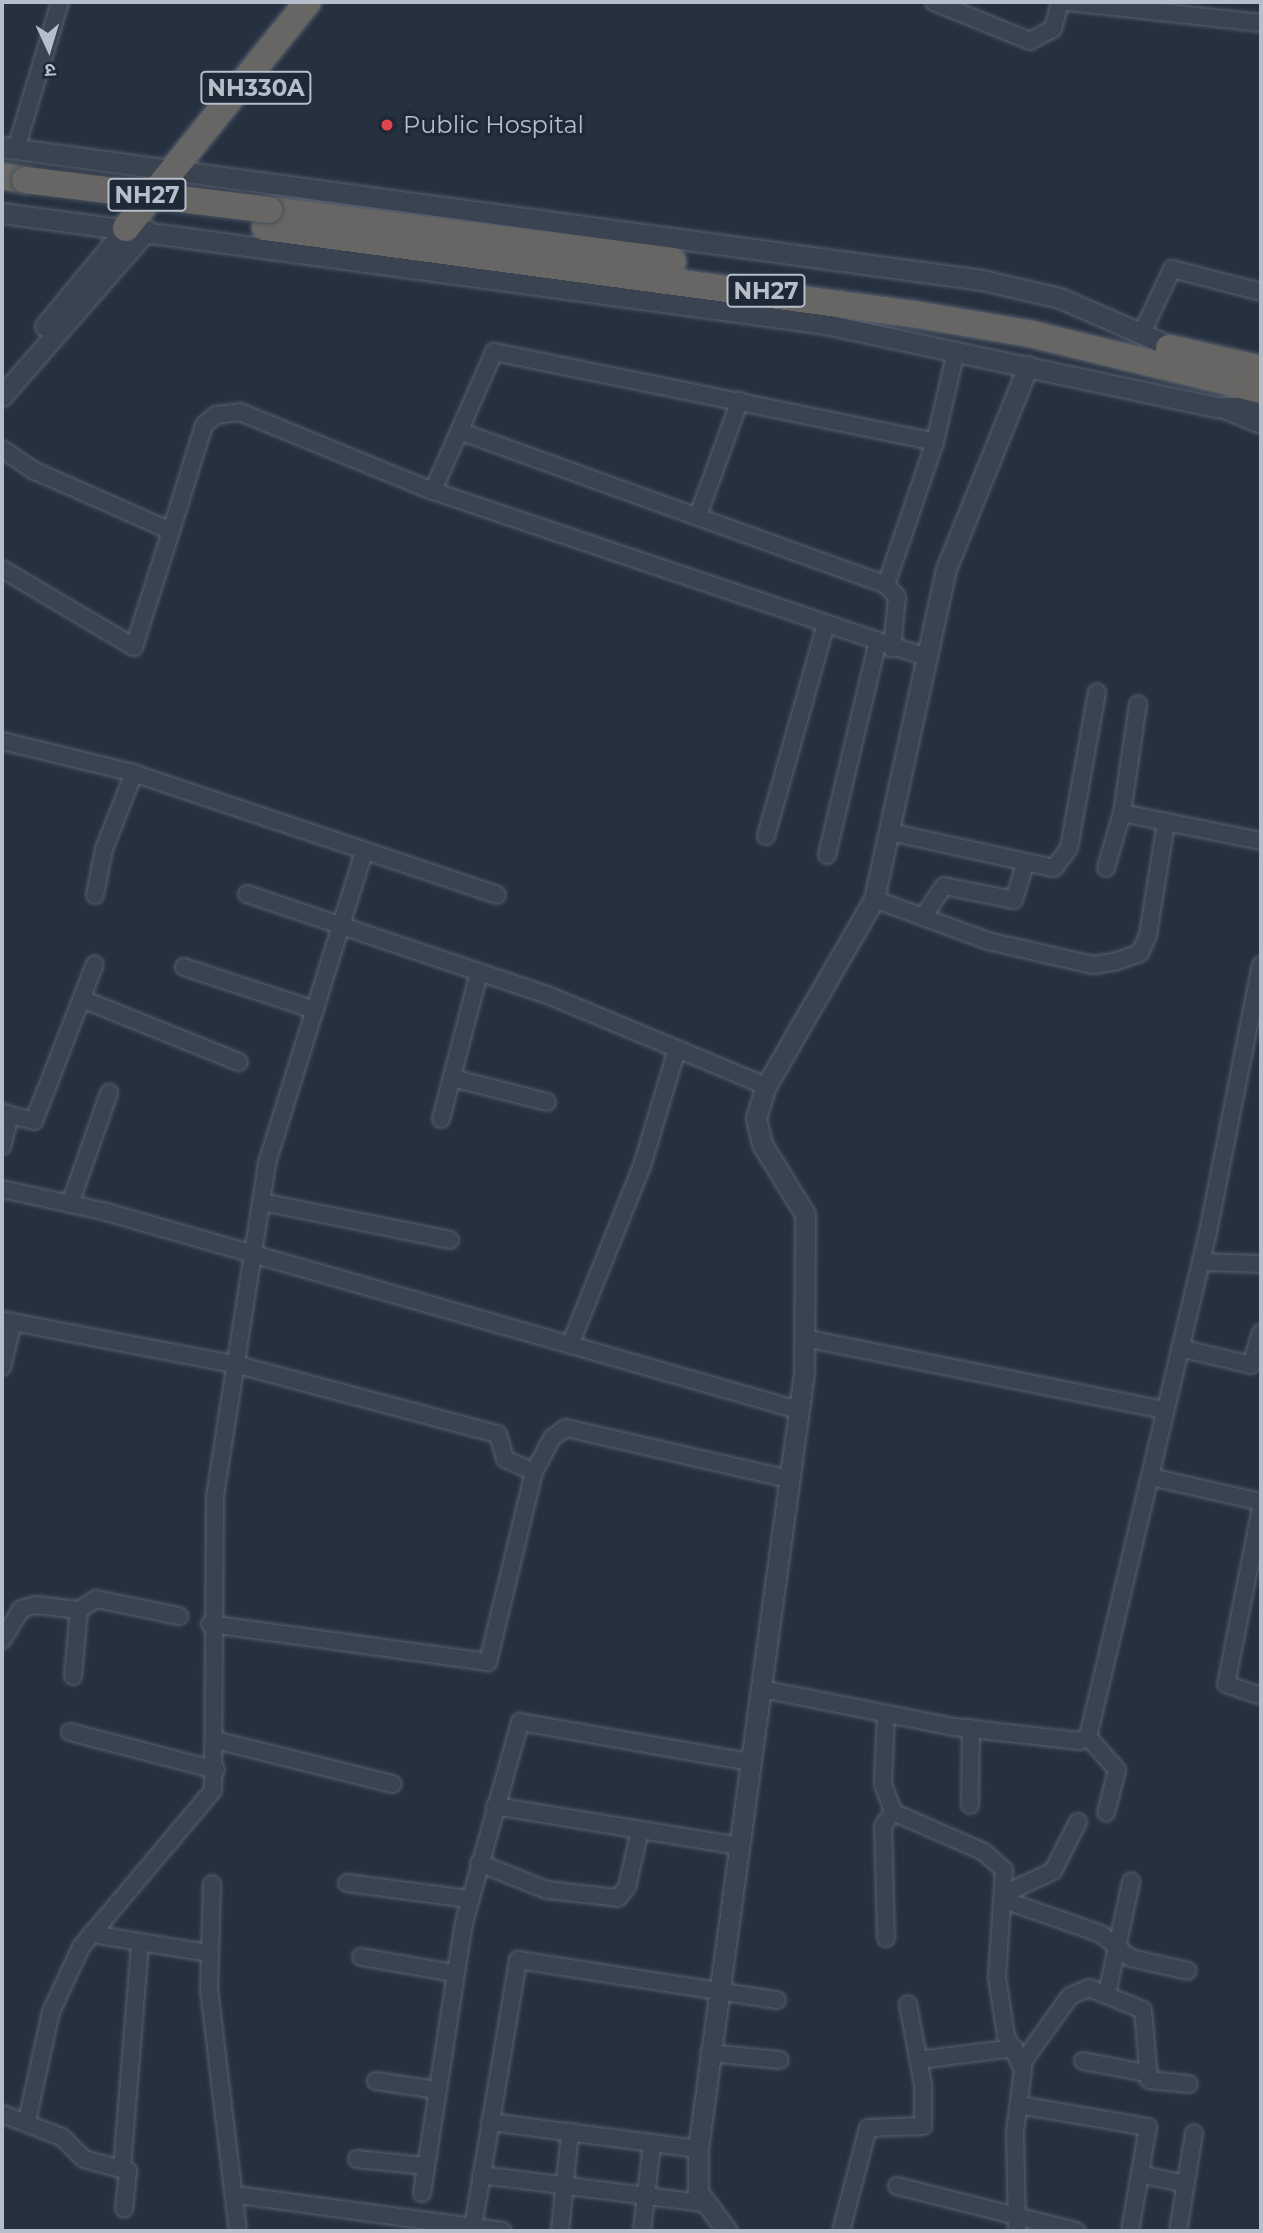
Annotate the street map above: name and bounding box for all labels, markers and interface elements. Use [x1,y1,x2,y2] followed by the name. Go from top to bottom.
[14,14,84,84] north arrow
[44,59,57,82] text: उ
[200,68,312,108] road number: NH330A
[403,111,584,139] place label: Public Hospital
[377,115,397,135] marker: Public Hospital
[107,176,187,214] road number: NH27
[726,272,806,310] road number: NH27

